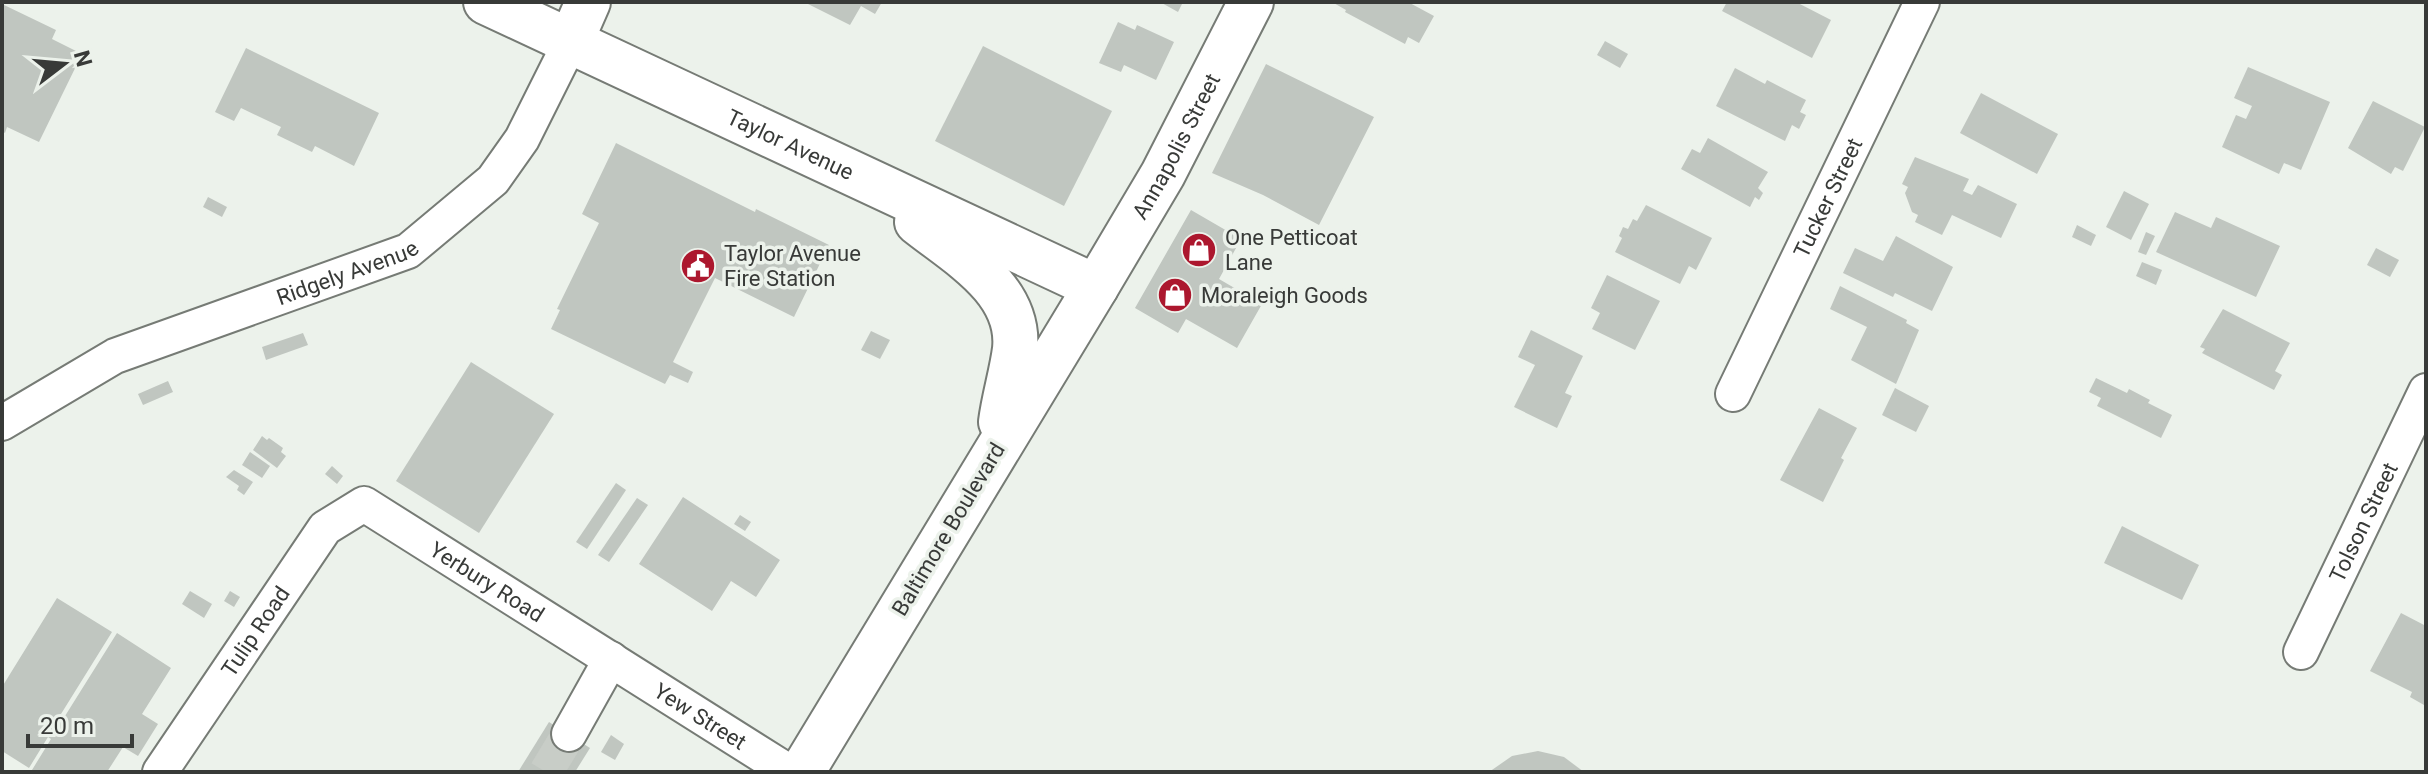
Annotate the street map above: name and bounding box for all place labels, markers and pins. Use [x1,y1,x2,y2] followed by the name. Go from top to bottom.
[1225,225,1358,275] place label: One Petticoat Lane
[1180,231,1218,269] shop icon: One Petticoat Lane
[724,241,861,291] place label: Taylor Avenue Fire Station
[679,247,717,285] public building icon: Taylor Avenue Fire Station
[1156,276,1194,314] shop icon: Moraleigh Goods
[1201,283,1368,308] place label: Moraleigh Goods

